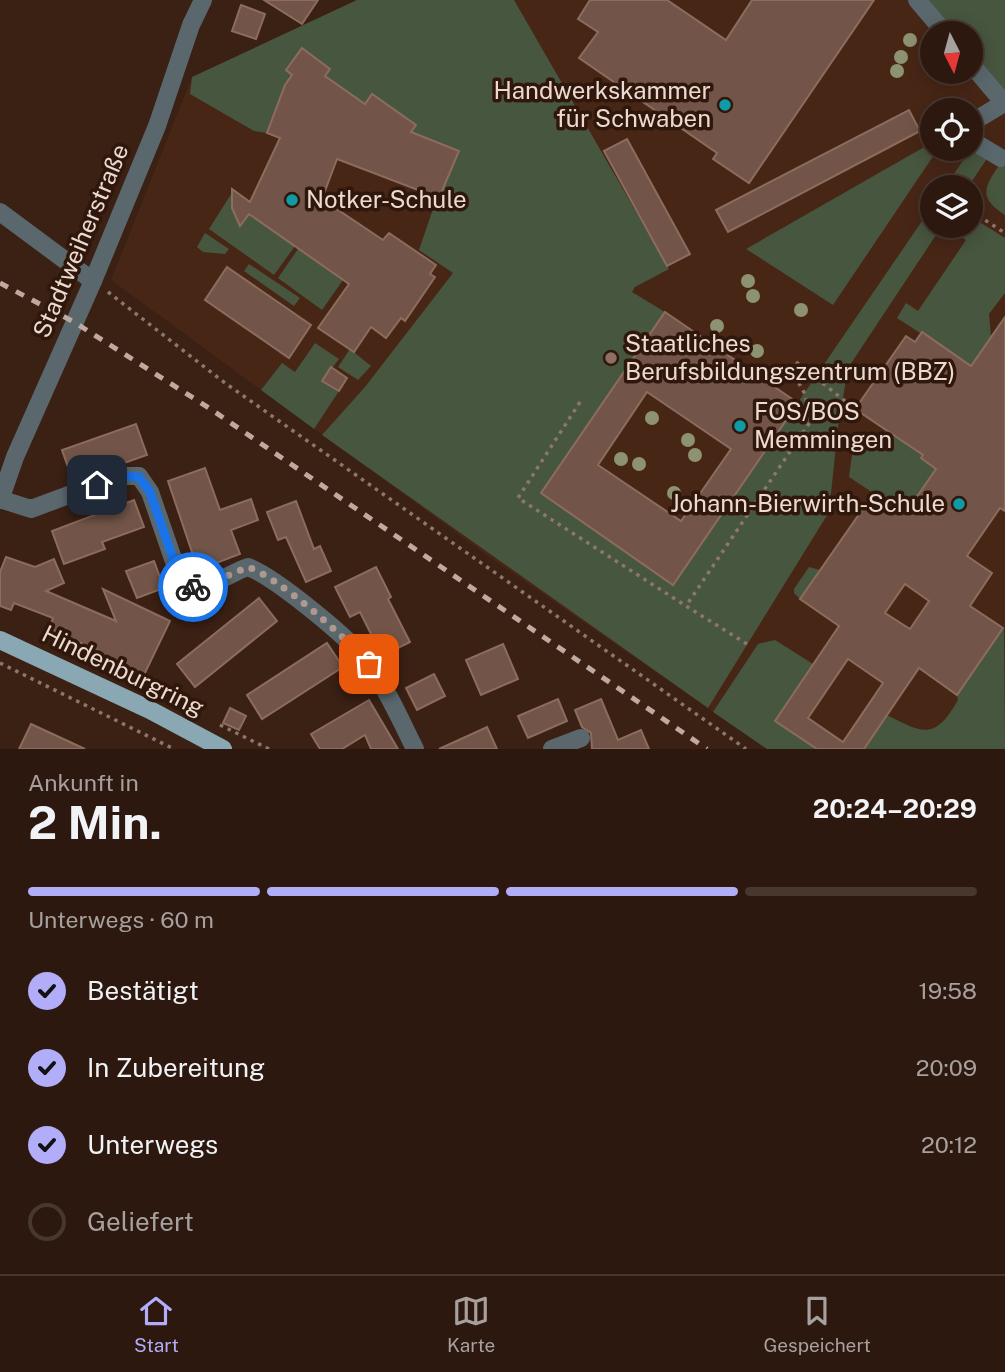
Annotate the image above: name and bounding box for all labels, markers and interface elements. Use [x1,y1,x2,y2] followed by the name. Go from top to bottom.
[920,21,984,84] north arrow
[920,21,983,238] map controls
[494,76,711,132] place label: Handwerkskammer für Schwaben
[717,97,733,113] marker: Handwerkskammer für Schwaben
[920,98,983,161] button: locate
[27,139,134,342] street label: Stadtweiherstraße
[920,175,983,238] button: layers
[306,185,467,213] place label: Notker-Schule
[284,192,300,208] marker: Notker-Schule
[625,329,955,385] place label: Staatliches Berufsbildungszentrum (BBZ)
[603,350,619,366] marker: Staatliches Berufsbildungszentrum (BBZ)
[754,397,892,453] place label: FOS/BOS Memmingen
[732,418,748,434] marker: FOS/BOS Memmingen
[67,455,127,515] pin
[78,466,116,504] icon: home
[670,489,945,517] place label: Johann-Bierwirth-Schule
[951,496,967,512] marker: Johann-Bierwirth-Schule
[158,552,228,622] courier
[174,568,212,606] icon: bike
[38,619,209,721] street label: Hindenburgring
[339,634,399,694] pin
[350,645,388,683] icon: bag
[28,769,139,796] text: Ankunft in
[813,793,977,824] text: 20:24–20:29
[28,795,162,849] text: 2 Min.
[28,906,214,933] text: Unterwegs · 60 m
[28,972,66,1010] icon: check
[87,975,199,1006] text: Bestätigt
[918,977,977,1004] text: 19:58
[28,1049,66,1087] icon: check
[87,1052,265,1083] text: In Zubereitung
[916,1054,977,1081] text: 20:09
[28,1126,66,1164] icon: check
[87,1129,218,1160] text: Unterwegs
[921,1131,977,1158] text: 20:12
[87,1206,194,1237] text: Geliefert
[134,1292,179,1356] tab: Start
[447,1292,495,1356] tab: Karte
[763,1292,871,1356] tab: Gespeichert

